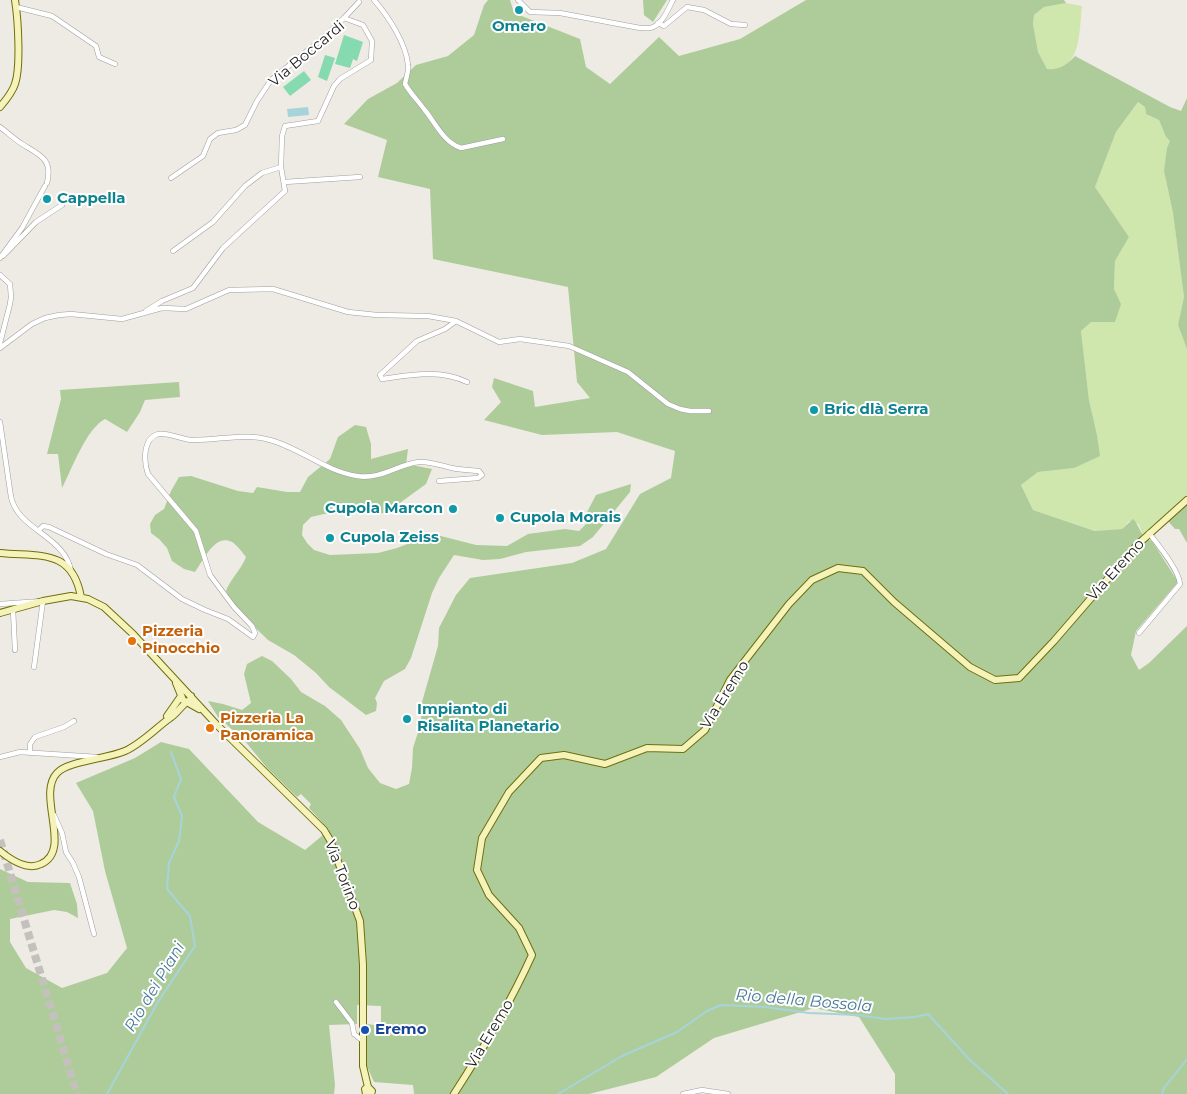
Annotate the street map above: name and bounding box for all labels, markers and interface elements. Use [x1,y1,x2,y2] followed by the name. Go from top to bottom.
[513,4,525,16] marker: Omero
[265,17,349,91] street label: Via Boccardi
[492,18,546,36] place label: Omero
[57,190,126,208] place label: Cappella
[41,193,53,205] marker: Cappella
[824,401,928,419] place label: Bric dlà Serra
[808,404,820,416] marker: Bric dlà Serra
[325,500,443,518] place label: Cupola Marcon
[447,503,459,515] marker: Cupola Marcon
[510,509,621,527] place label: Cupola Morais
[494,512,506,524] marker: Cupola Morais
[340,529,439,547] place label: Cupola Zeiss
[324,532,336,544] marker: Cupola Zeiss
[1083,535,1149,605] street label: Via Eremo
[142,623,220,658] place label: Pizzeria Pinocchio
[126,635,138,647] marker: Pizzeria Pinocchio
[697,657,753,733] street label: Via Eremo
[417,701,559,736] place label: Impianto di Risalita Planetario
[220,710,314,745] place label: Pizzeria La Panoramica
[401,713,413,725] marker: Impianto di Risalita Planetario
[204,722,216,734] marker: Pizzeria La Panoramica
[320,837,364,913] street label: Via Torino
[121,939,189,1035] water label: Rio dei Piani
[735,985,873,1017] water label: Rio della Bossola
[462,996,518,1072] street label: Via Eremo
[375,1021,426,1039] place label: Eremo
[359,1024,371,1036] marker: Eremo

